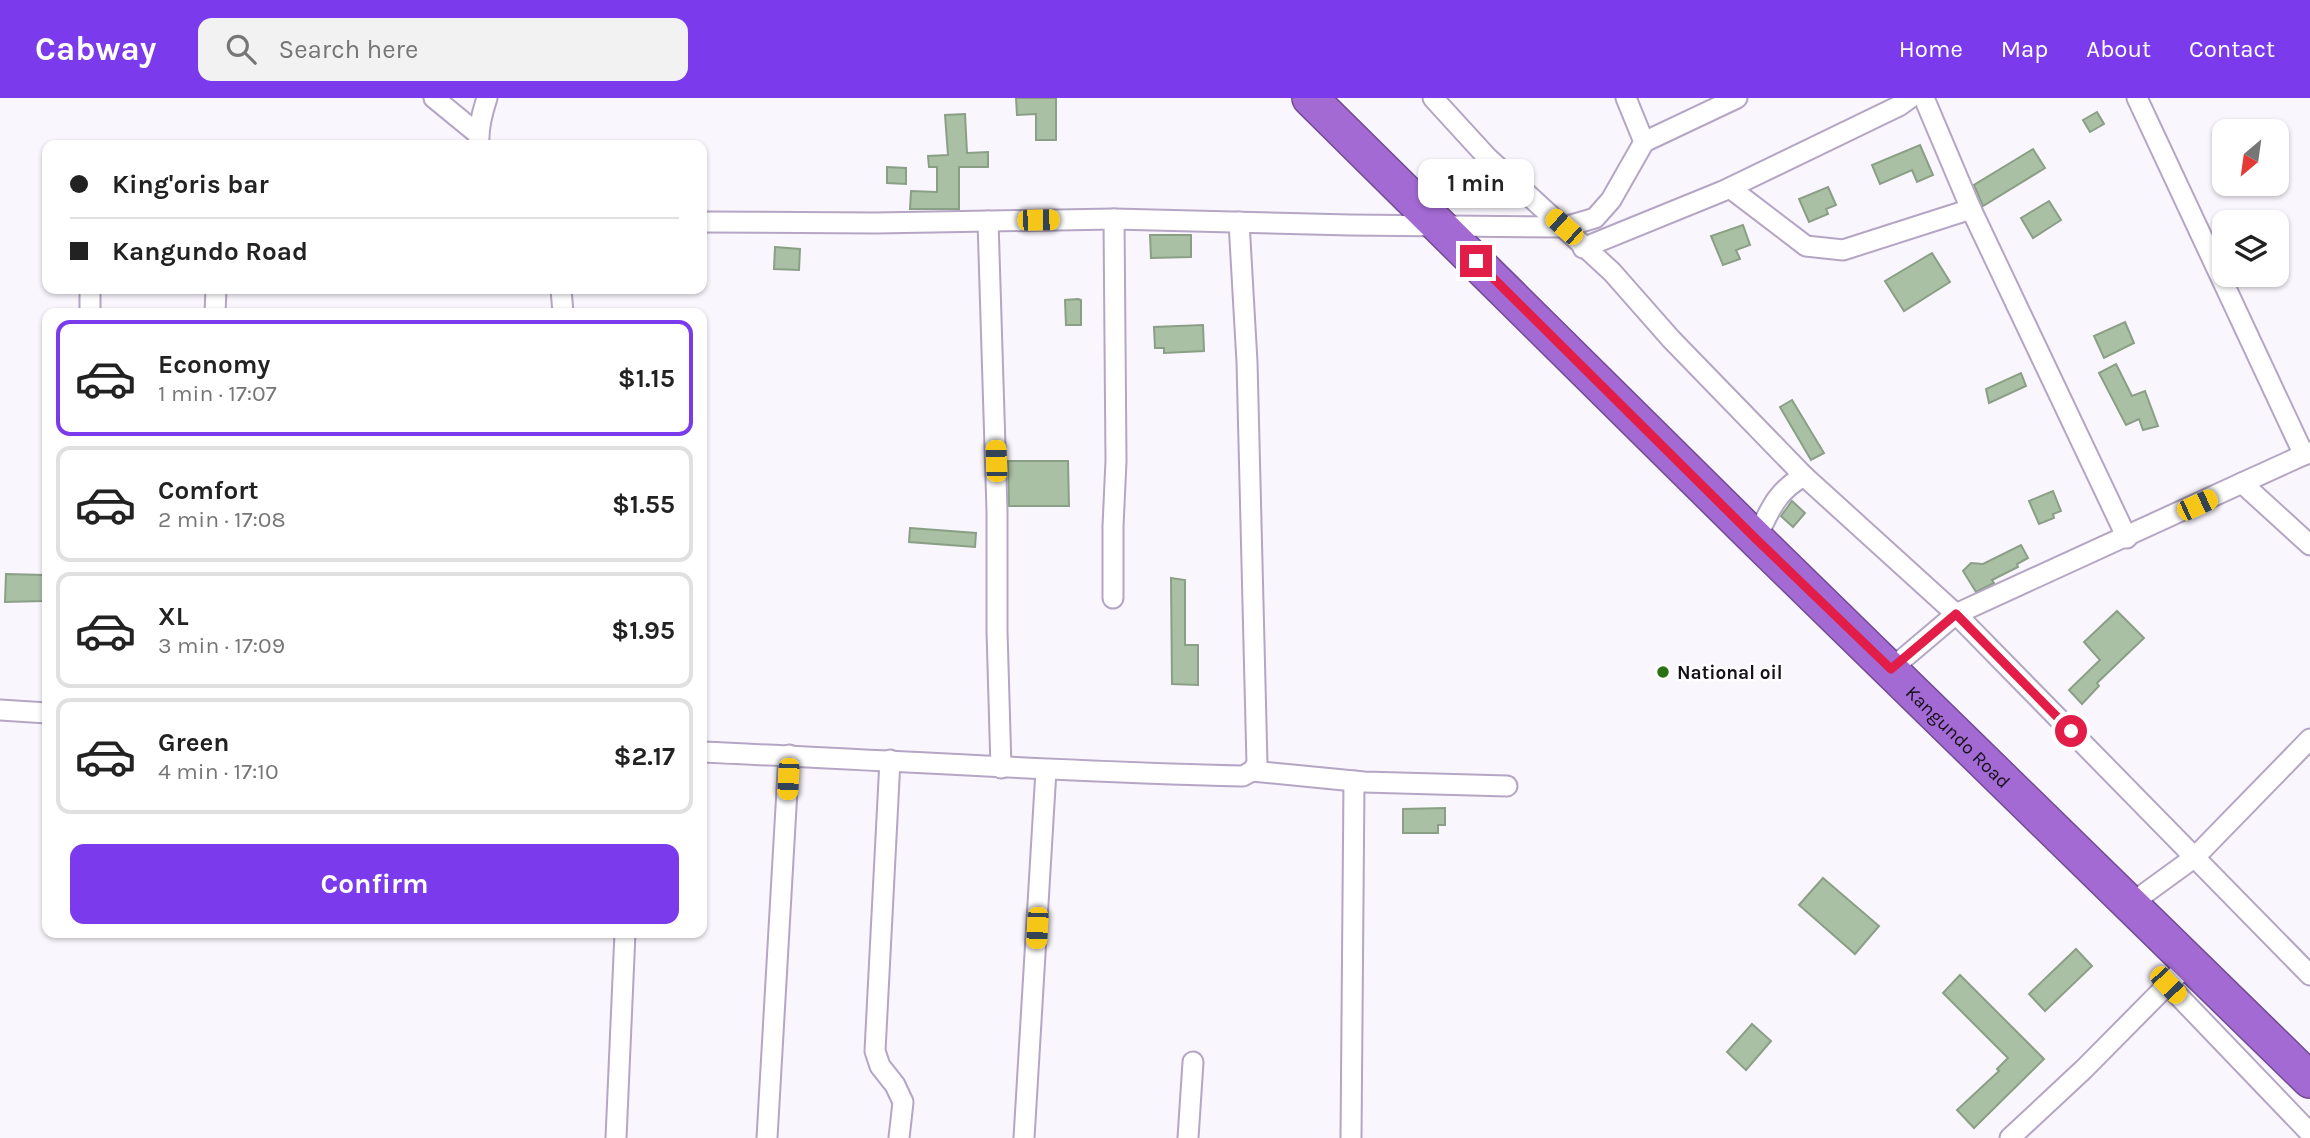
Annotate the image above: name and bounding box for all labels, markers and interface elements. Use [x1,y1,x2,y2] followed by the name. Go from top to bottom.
[198,18,688,81] search box
[35,30,156,68] text: Cabway
[222,30,260,68] icon: search
[278,34,418,65] text: Search here
[1899,35,1963,63] text: Home
[2001,35,2048,63] text: Map
[2086,35,2151,63] text: About
[2189,35,2275,63] text: Contact
[2212,119,2289,196] north arrow
[2212,119,2289,287] map controls
[1418,159,1534,208] callout: 1 min
[112,169,269,200] text: King'oris bar
[1447,170,1505,197] text: 1 min
[1542,205,1587,249] car
[1017,209,1060,231] car
[2212,210,2289,287] button: layers
[112,236,308,267] text: Kangundo Road
[1460,245,1492,277] route end
[74,347,137,410] icon: car
[158,349,270,380] text: Economy
[618,363,675,394] text: $1.15
[158,380,277,407] text: 1 min · 17:07
[985,440,1008,482] car
[74,473,137,536] icon: car
[158,475,259,506] text: Comfort
[2174,487,2221,523] car
[612,489,675,520] text: $1.55
[158,506,286,533] text: 2 min · 17:08
[74,599,137,662] icon: car
[158,601,189,632] text: XL
[611,615,675,646] text: $1.95
[158,632,285,659] text: 3 min · 17:09
[1677,662,1783,684] place label: National oil
[1655,664,1671,680] marker: National oil
[1901,682,2014,793] street label: Kangundo Road
[2055,715,2087,747] route start
[74,725,137,788] icon: car
[158,727,230,758] text: Green
[614,741,675,772] text: $2.17
[777,757,800,801] car
[158,758,279,785] text: 4 min · 17:10
[70,844,679,924] button: Confirm
[1026,906,1049,950] car
[2146,962,2191,1008] car

